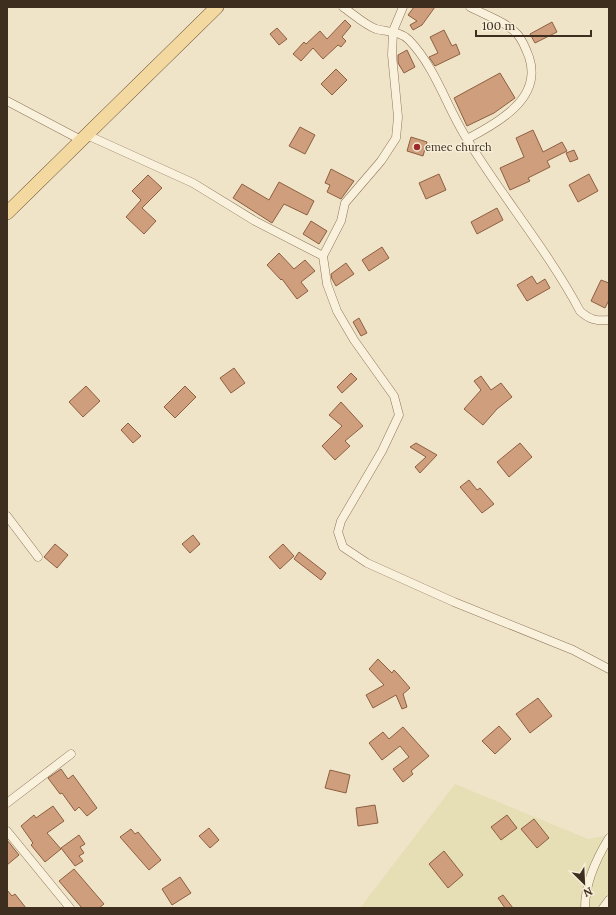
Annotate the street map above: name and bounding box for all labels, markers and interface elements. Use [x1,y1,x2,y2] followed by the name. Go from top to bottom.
[476,12,591,38] scale bar
[482,18,515,33] text: 100 m
[425,140,492,154] place label: emec church
[412,142,422,152] marker: emec church
[564,863,604,903] north arrow
[581,884,595,900] text: N

